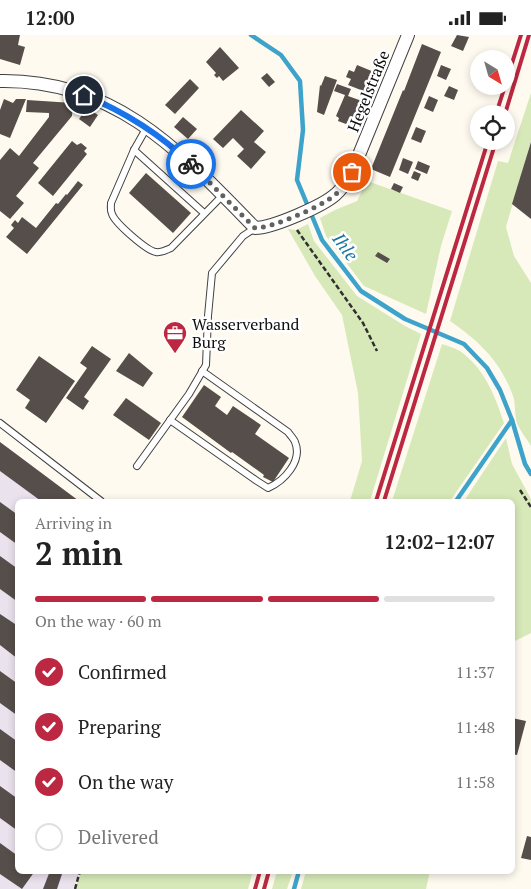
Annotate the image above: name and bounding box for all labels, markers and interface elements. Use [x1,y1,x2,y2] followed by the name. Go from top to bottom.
[25,5,74,30] text: 12:00
[342,47,394,135] street label: Hegelstraße
[470,50,515,95] north arrow
[470,50,515,150] map controls
[63,74,105,116] pin
[70,81,98,109] icon: home
[470,105,515,150] button: locate
[166,139,216,189] courier
[177,150,205,178] icon: bike
[331,151,373,193] pin
[338,158,366,186] icon: bag
[327,227,364,265] water label: Ihle
[192,313,300,353] place label: Wasserverband Burg
[162,320,188,354] office icon: Wasserverband Burg
[35,512,112,534] text: Arriving in
[384,529,495,554] text: 12:02–12:07
[35,532,123,574] text: 2 min
[35,610,162,632] text: On the way · 60 m
[35,658,63,686] icon: check
[78,659,167,684] text: Confirmed
[456,661,495,683] text: 11:37
[35,713,63,741] icon: check
[78,714,161,739] text: Preparing
[456,716,495,738] text: 11:48
[35,768,63,796] icon: check
[78,769,173,794] text: On the way
[456,771,495,793] text: 11:58
[78,824,159,849] text: Delivered

